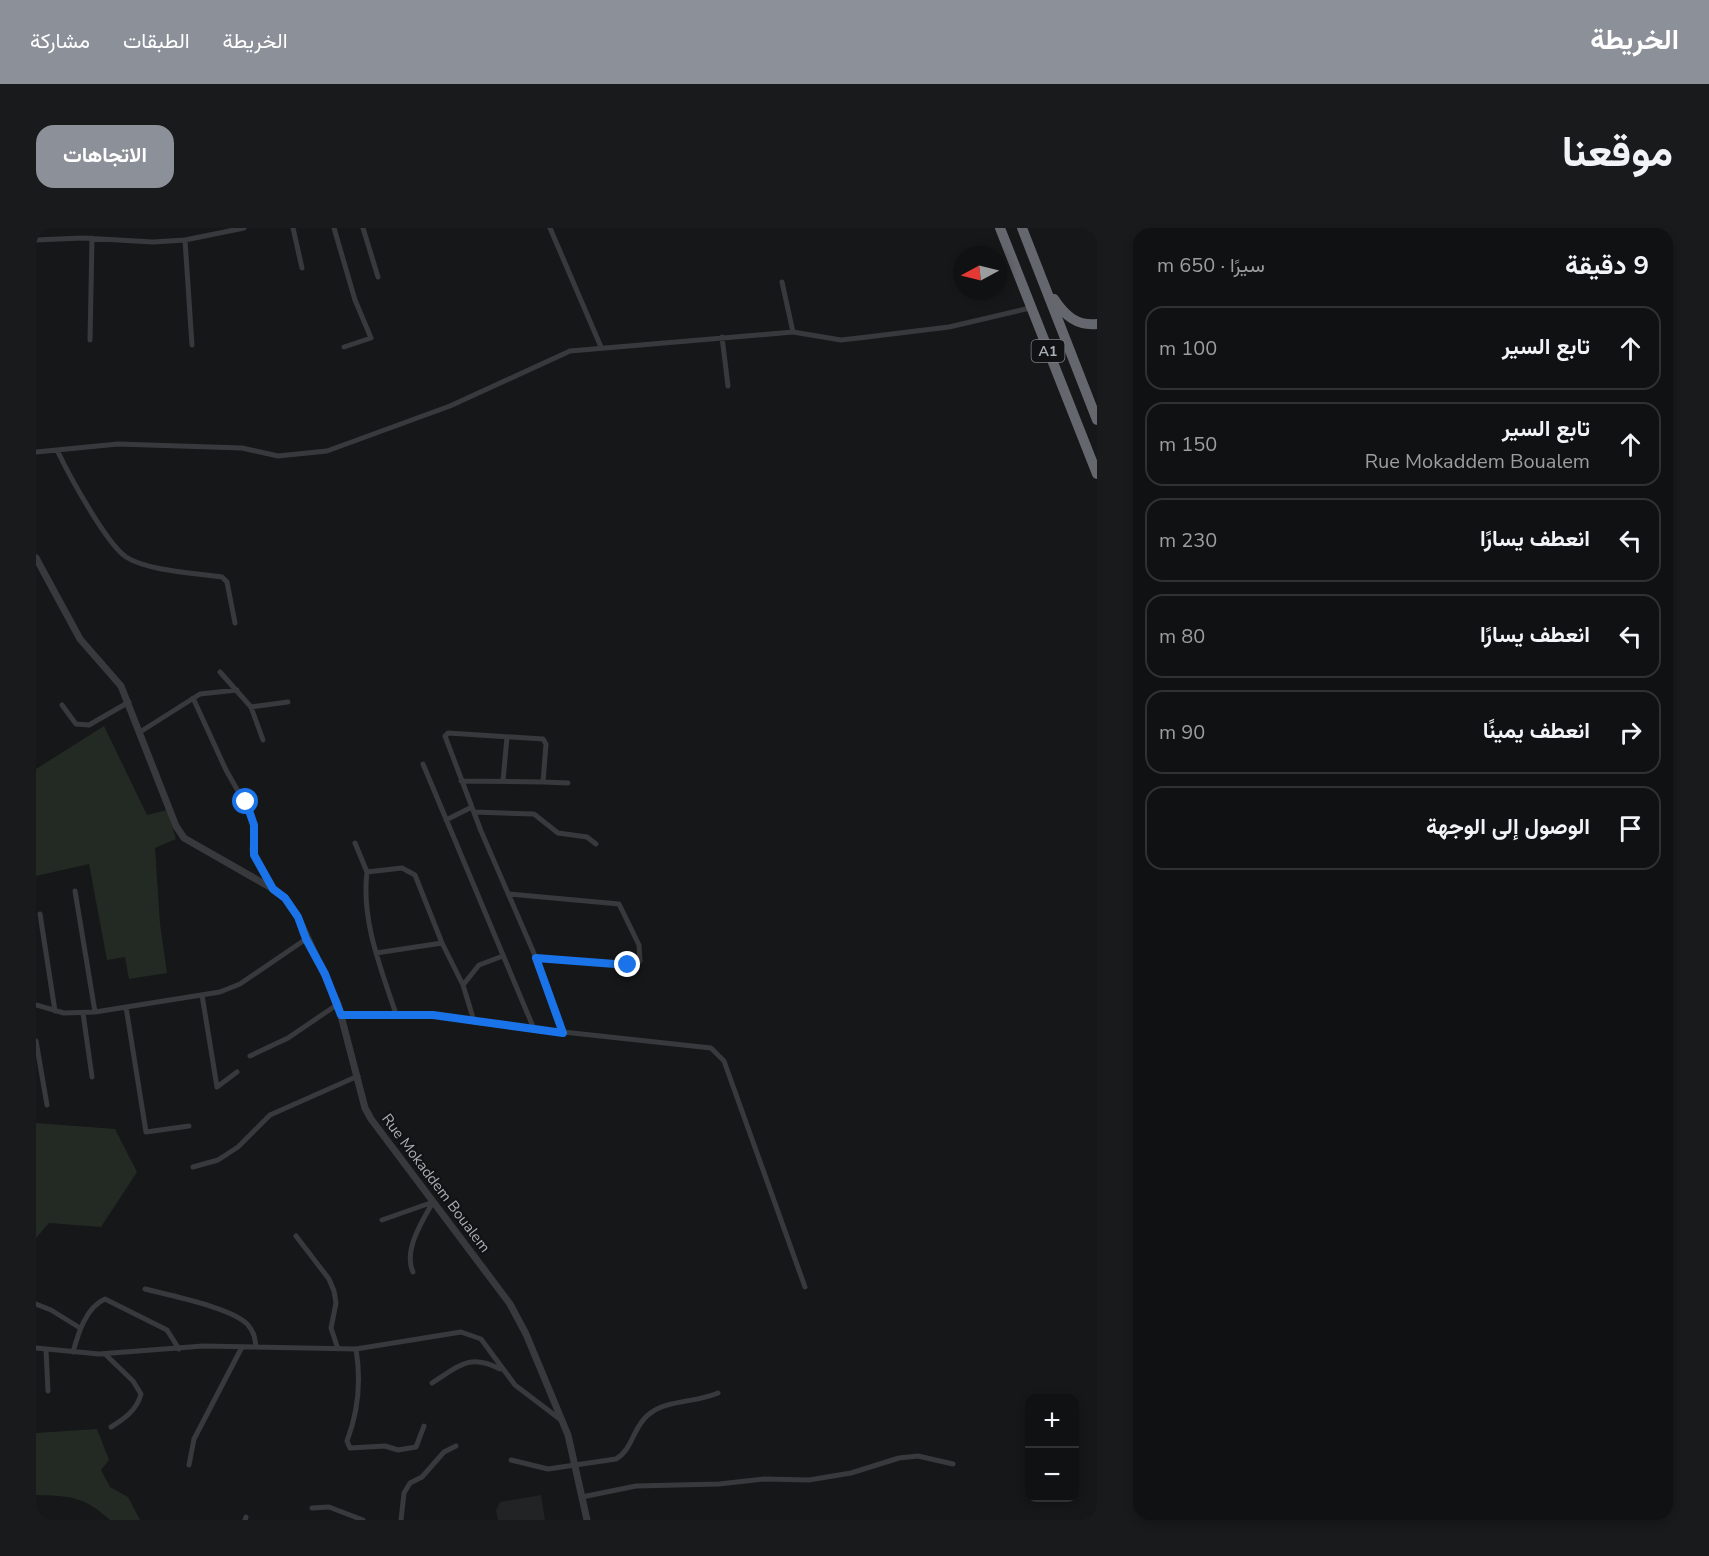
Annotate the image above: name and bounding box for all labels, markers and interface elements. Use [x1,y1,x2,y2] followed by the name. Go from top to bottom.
[1590,21,1679,59] text: الخريطة
[30,27,90,55] text: مشاركة
[123,27,190,55] text: الطبقات
[223,27,288,55] text: الخريطة
[1562,124,1673,181] text: موقعنا
[36,125,174,188] button: الاتجاهات
[953,246,1007,300] north arrow
[1565,248,1649,283] text: 9 دقيقة
[1157,252,1265,279] text: سيرًا · 650 m
[1502,332,1590,362] text: تابع السير
[1614,332,1647,365] icon: ahead
[1159,335,1217,362] text: 100 m
[1032,340,1064,362] road number: A1
[1502,414,1590,444] text: تابع السير
[1614,428,1647,461] icon: ahead
[1159,431,1217,458] text: 150 m
[1365,448,1590,475] text: Rue Mokaddem Boualem
[1480,524,1590,554] text: انعطف يسارًا
[1614,524,1647,557] icon: left
[1159,527,1217,554] text: 230 m
[1480,620,1590,650] text: انعطف يسارًا
[1614,620,1647,653] icon: left
[1159,623,1205,650] text: 80 m
[1483,716,1590,746] text: انعطف يمينًا
[1614,716,1647,749] icon: right
[1159,719,1205,746] text: 90 m
[232,788,258,814] route start
[1426,812,1590,842] text: الوصول إلى الوجهة
[1614,812,1647,845] icon: arrive
[614,951,640,977] route end
[377,1109,495,1257] street label: Rue Mokaddem Boualem
[1025,1394,1079,1502] map controls
[1025,1394,1079,1448] button: +
[1025,1448,1079,1502] button: −

